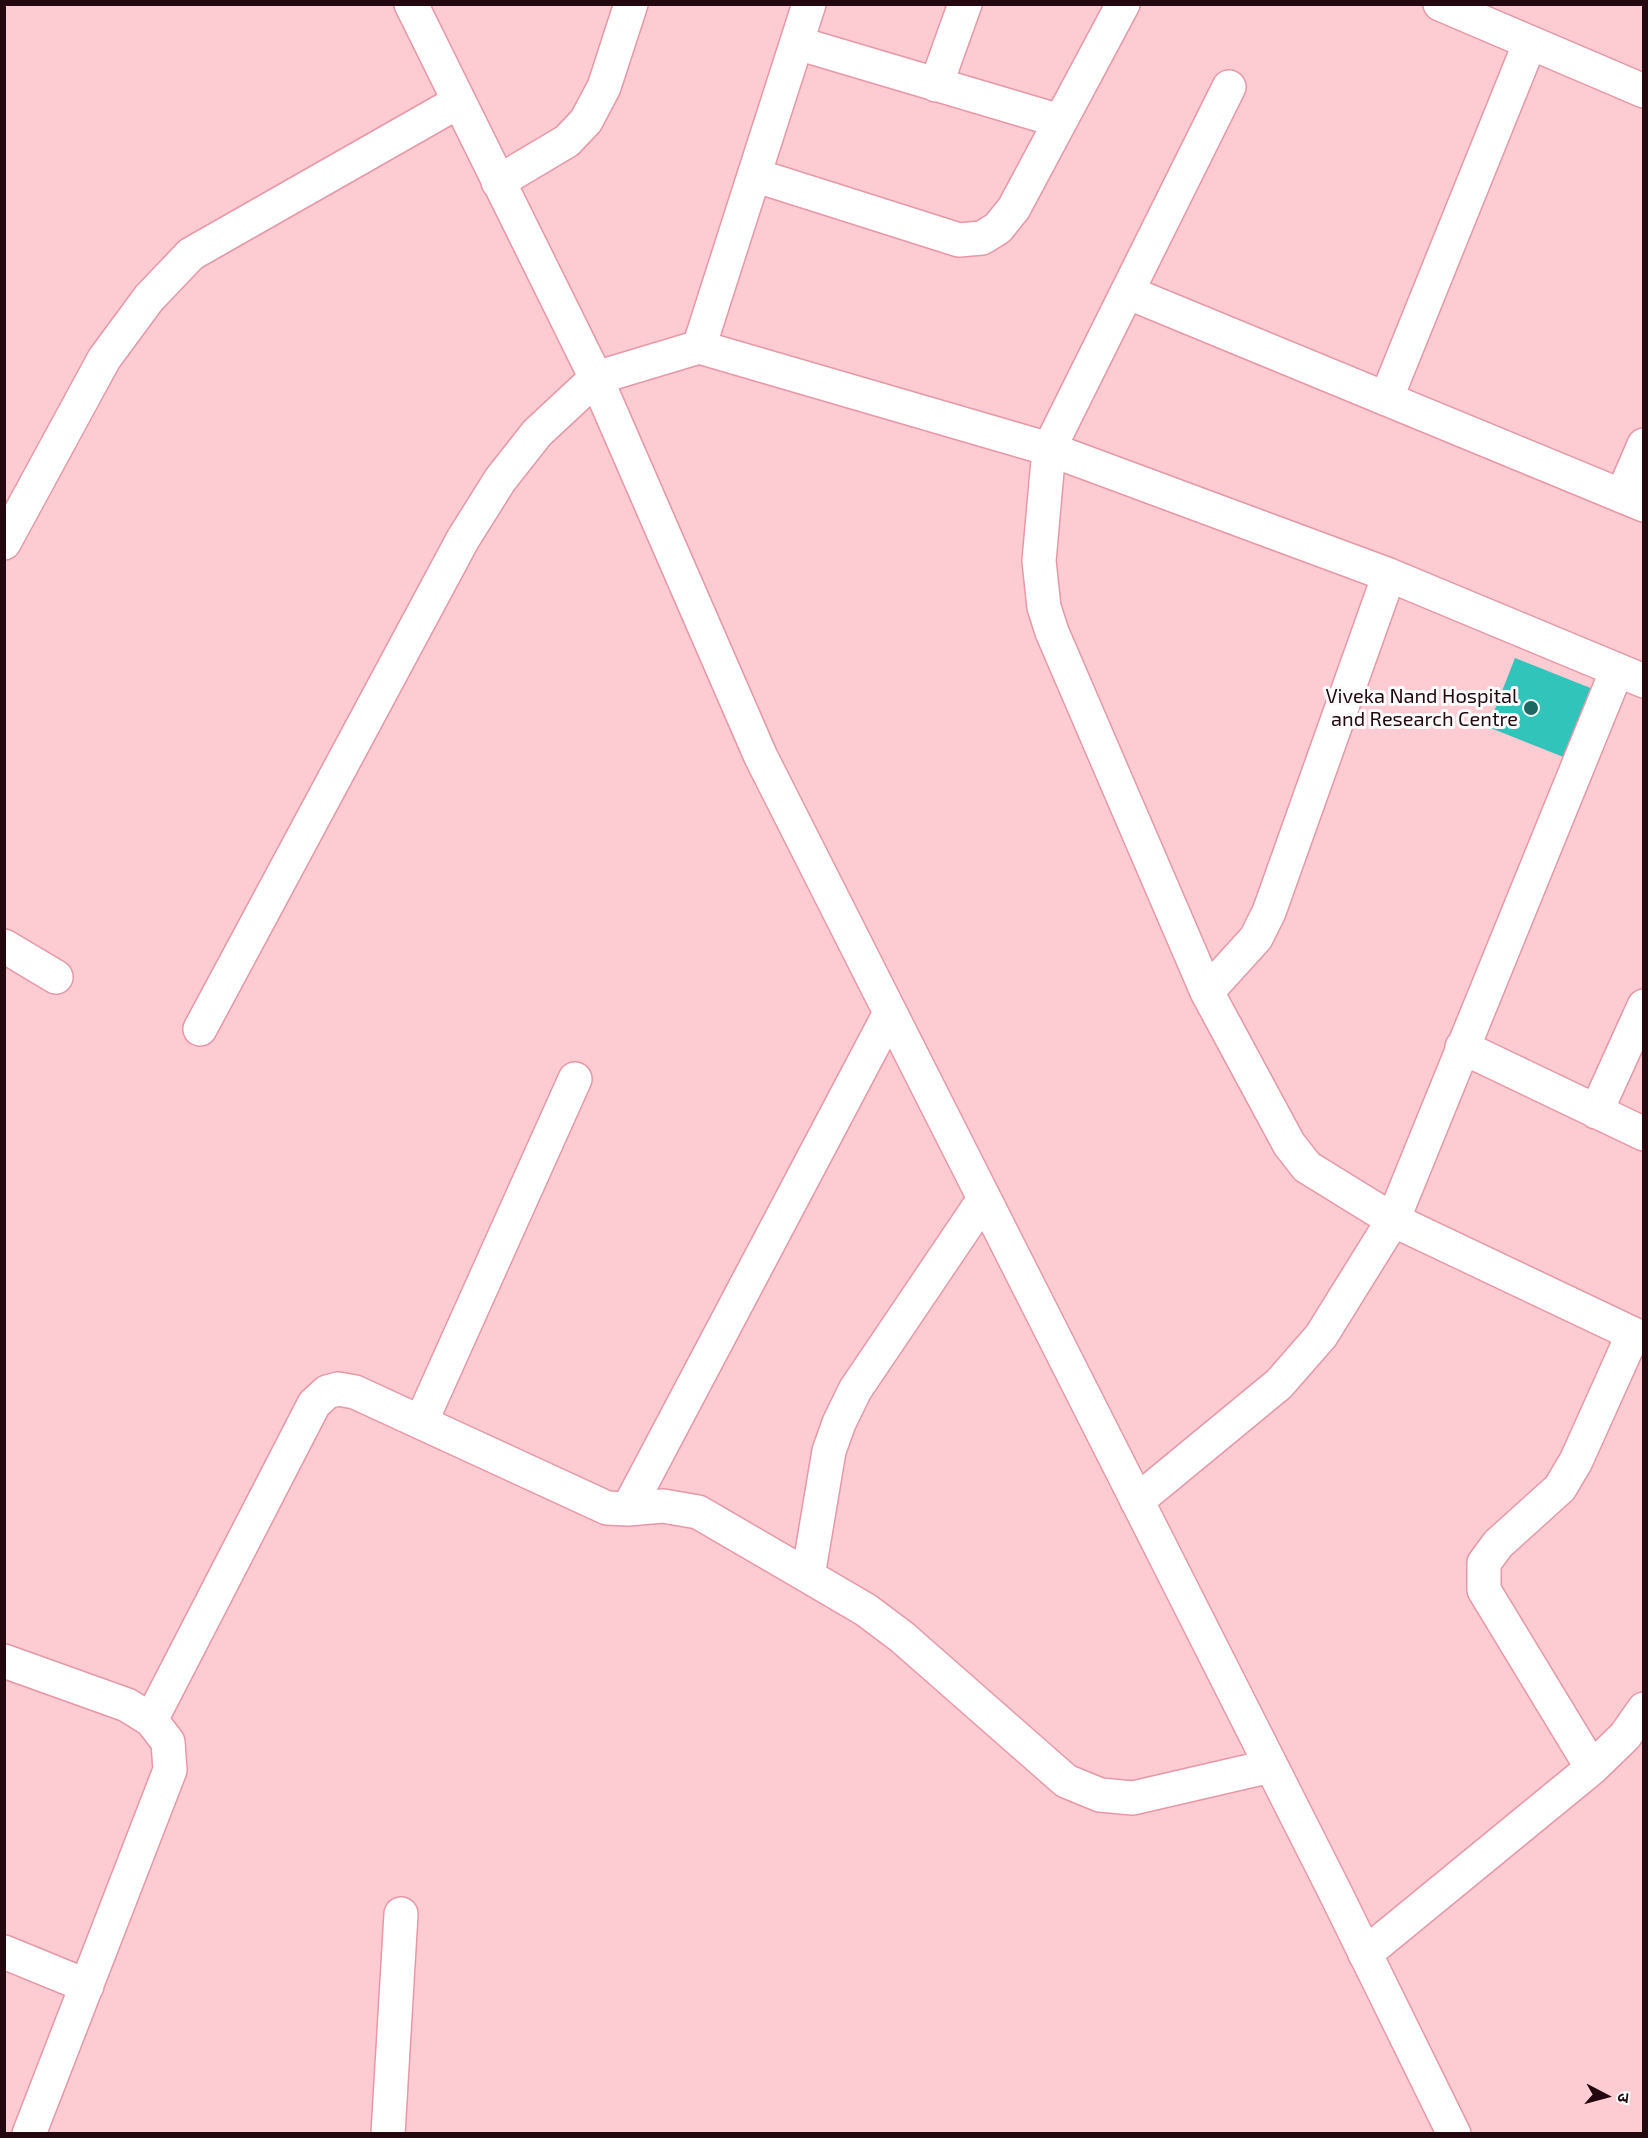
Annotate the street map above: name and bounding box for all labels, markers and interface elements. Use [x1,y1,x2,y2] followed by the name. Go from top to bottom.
[1325,684,1518,731] place label: Viveka Nand Hospital and Research Centre
[1522,699,1540,717] marker: Viveka Nand Hospital and Research Centre
[1576,2066,1636,2126] north arrow
[1614,2092,1634,2104] text: उ

